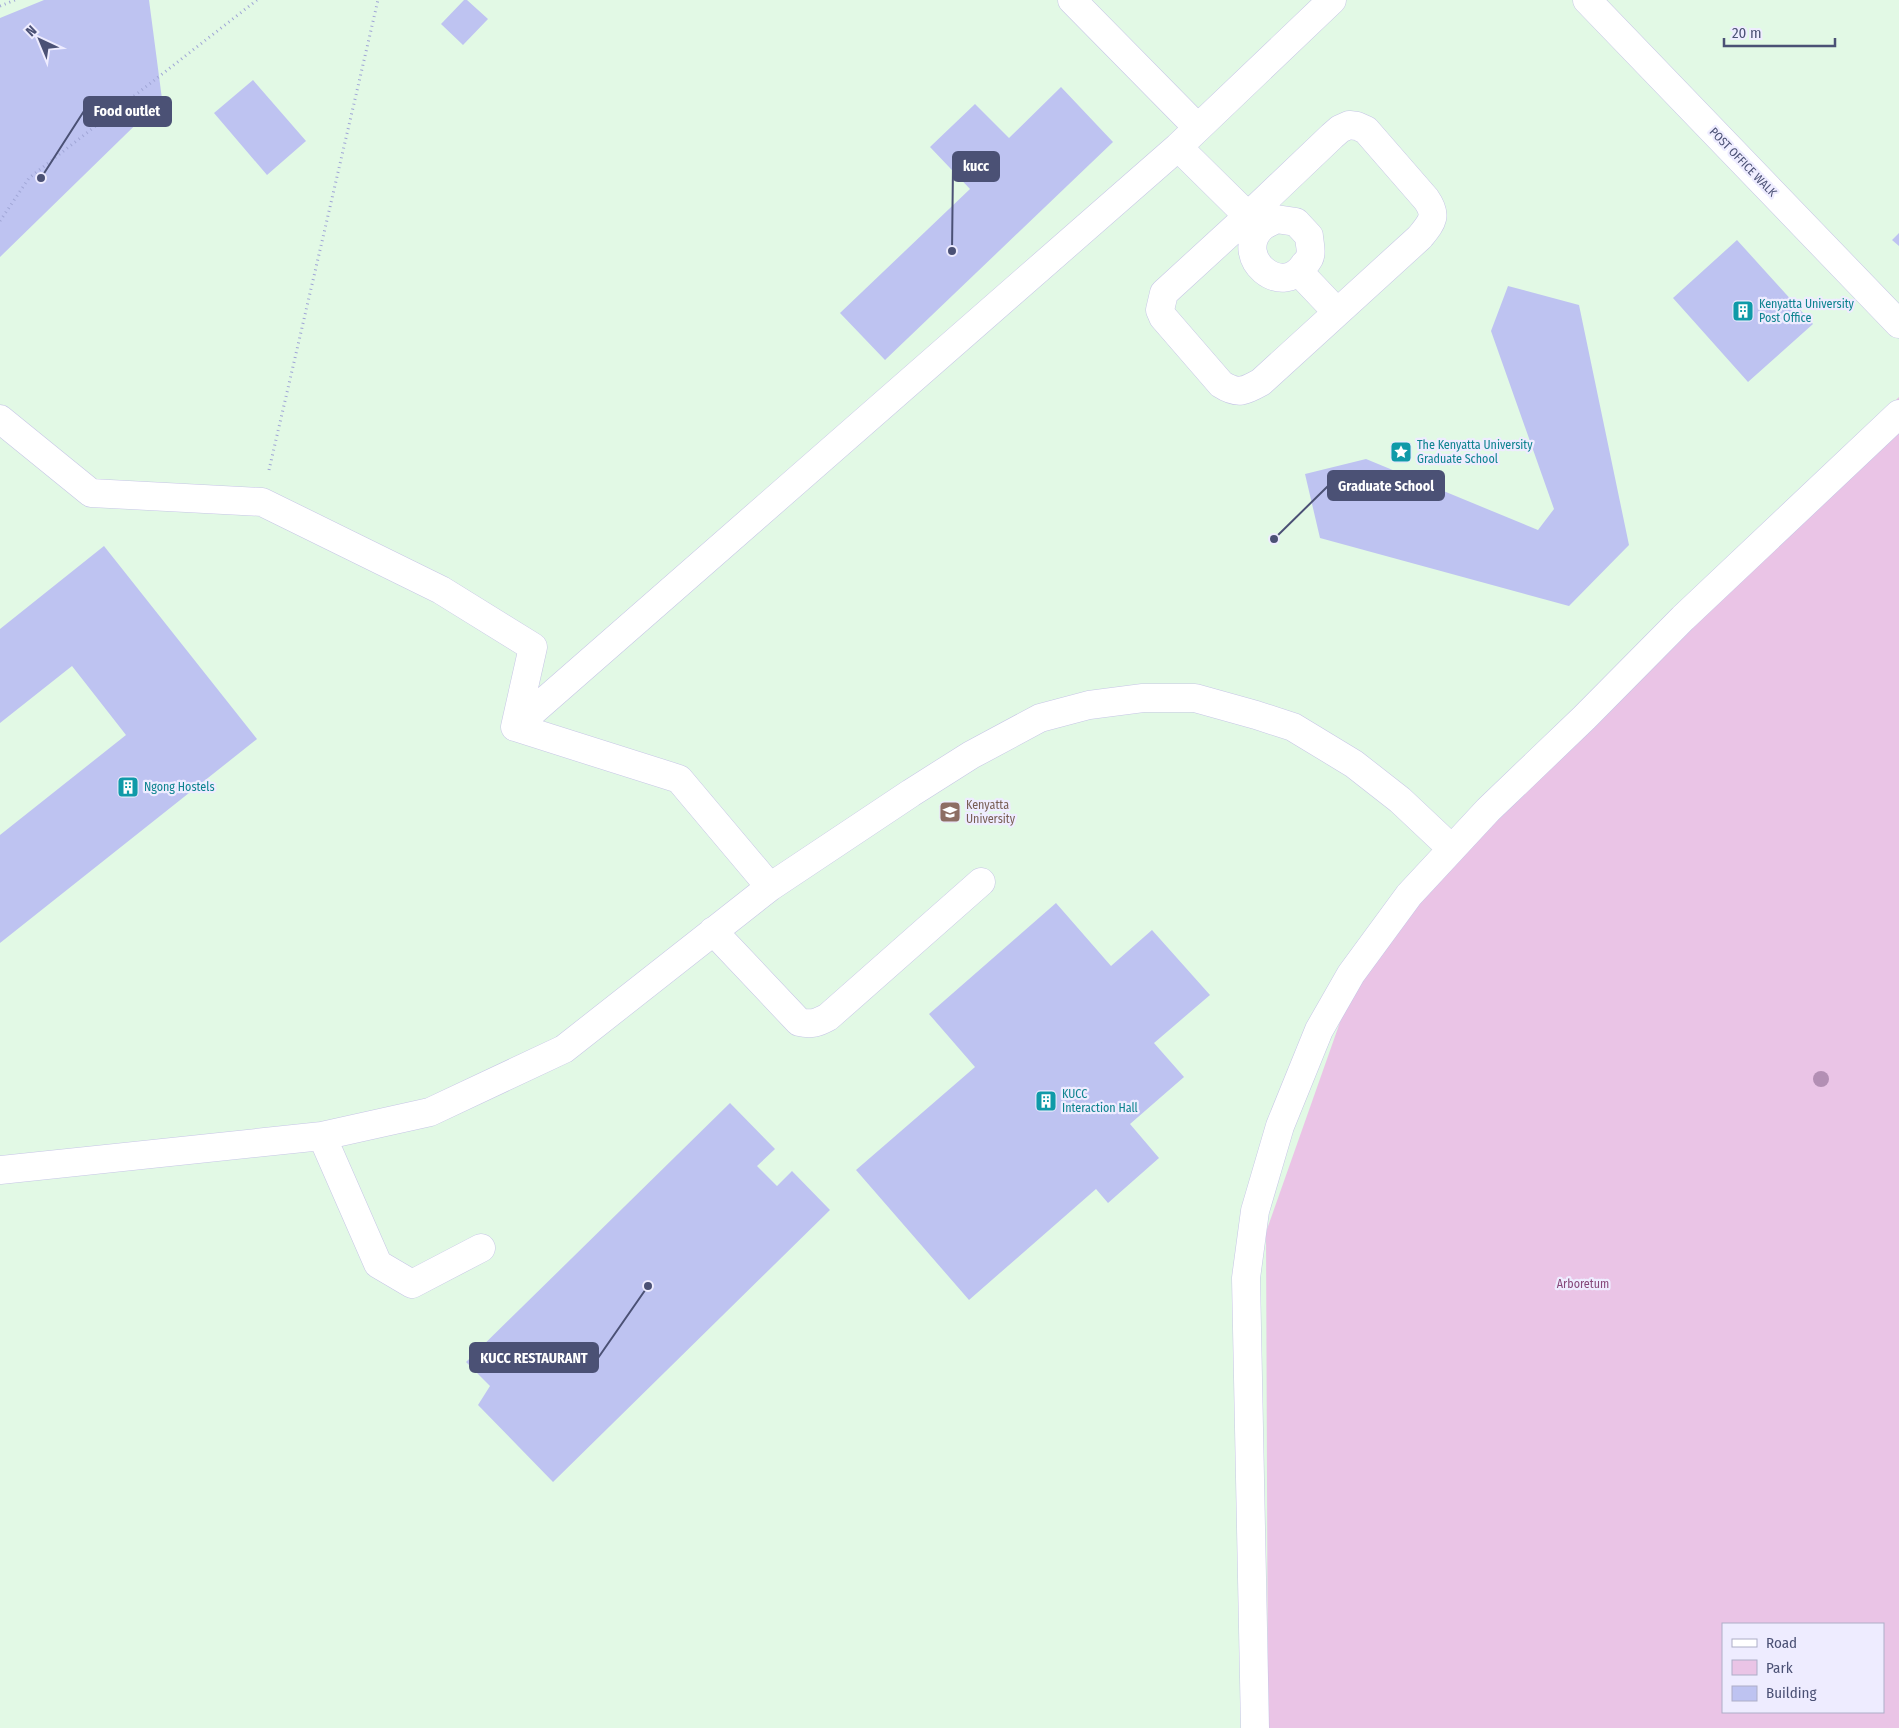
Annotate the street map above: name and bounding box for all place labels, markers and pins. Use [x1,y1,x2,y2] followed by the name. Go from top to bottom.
[84,97,171,126] callout: Food outlet
[953,152,999,181] callout: kucc
[1759,297,1855,325] place label: Kenyatta University Post Office
[1731,299,1755,323] building icon: Kenyatta University Post Office
[1417,438,1533,466] place label: The Kenyatta University Graduate School
[1389,440,1413,464] place icon: The Kenyatta University Graduate School
[1328,471,1444,500] callout: Graduate School
[116,775,140,799] building icon: Ngong Hostels
[144,780,215,794] place label: Ngong Hostels
[966,798,1016,826] place label: Kenyatta University
[938,800,962,824] school or university icon: Kenyatta University
[1062,1087,1138,1115] place label: KUCC Interaction Hall
[1034,1089,1058,1113] building icon: KUCC Interaction Hall
[470,1343,598,1372] callout: KUCC RESTAURANT

